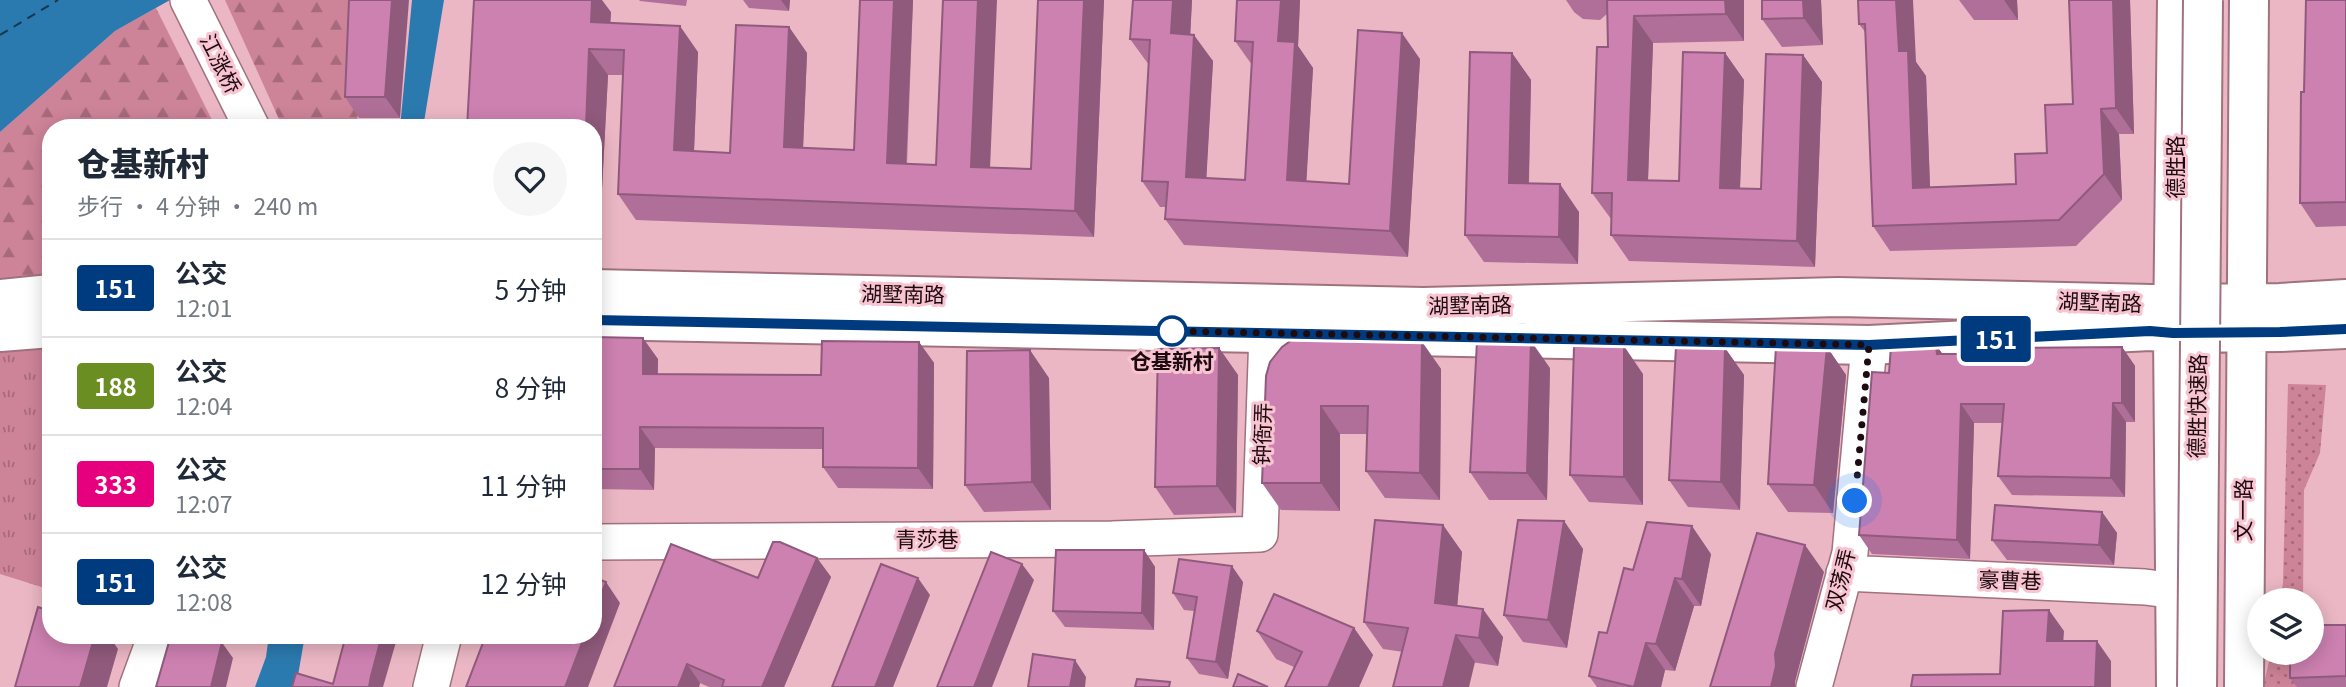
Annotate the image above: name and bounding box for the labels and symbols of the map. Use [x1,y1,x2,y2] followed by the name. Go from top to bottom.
[194,28,249,98] street label: 江涨桥
[2159,136,2189,199] street label: 德胜路
[861,277,945,309] street label: 湖墅南路
[2058,285,2143,317] street label: 湖墅南路
[1428,288,1512,320] street label: 湖墅南路
[1157,316,1187,346] marker: 仓基新村
[1956,316,2036,362] line badge: 151
[1130,345,1214,375] place label: 仓基新村
[2180,353,2212,459] street label: 德胜快速路
[1245,402,1277,466] street label: 钟衙弄
[2227,479,2257,542] street label: 文一路
[1837,483,1872,518] your location
[896,523,959,553] street label: 青莎巷
[1817,545,1861,614] street label: 双荡弄
[1978,563,2042,595] street label: 豪曹巷

